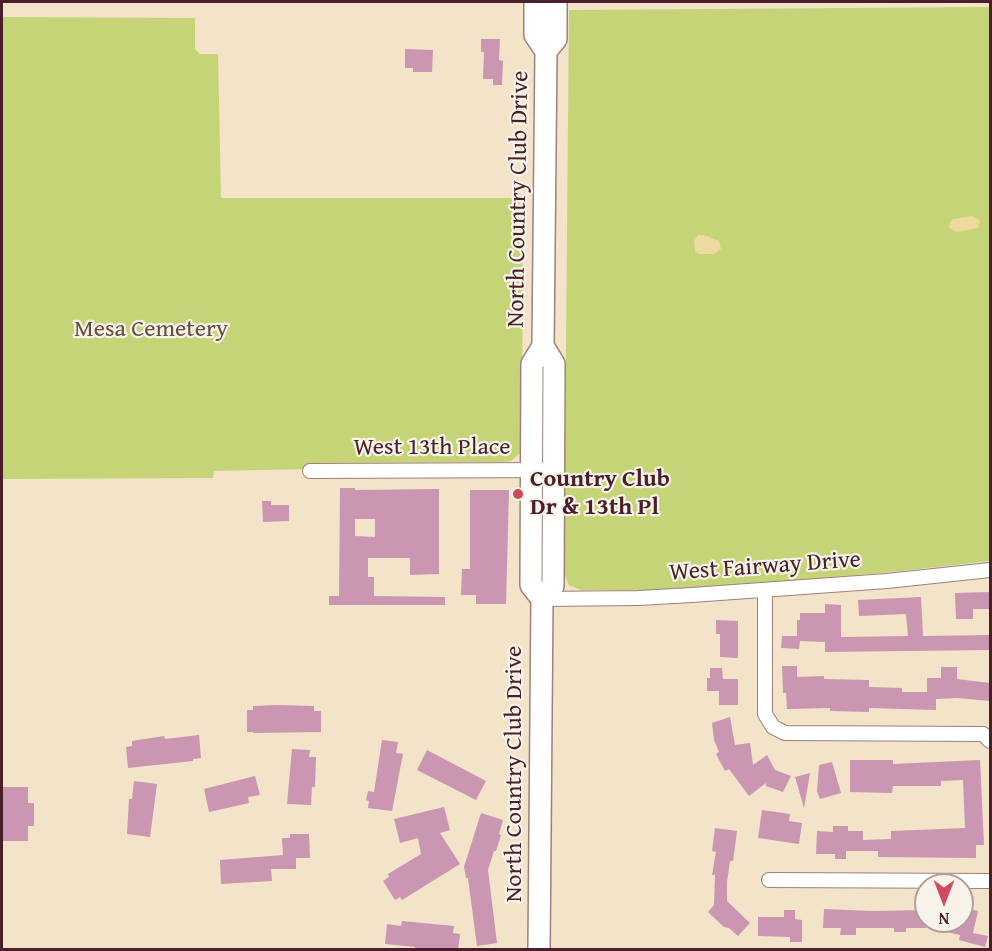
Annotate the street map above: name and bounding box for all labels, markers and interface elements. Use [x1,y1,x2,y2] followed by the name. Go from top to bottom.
[502,70,536,328] street label: North Country Club Drive
[74,316,228,344] park label: Mesa Cemetery
[353,434,511,462] street label: West 13th Place
[530,466,670,522] place label: Country Club Dr & 13th Pl
[511,487,525,501] marker: Country Club Dr & 13th Pl
[668,546,862,588] street label: West Fairway Drive
[501,646,529,902] street label: North Country Club Drive
[914,873,974,933] north arrow
[939,907,949,931] text: N

